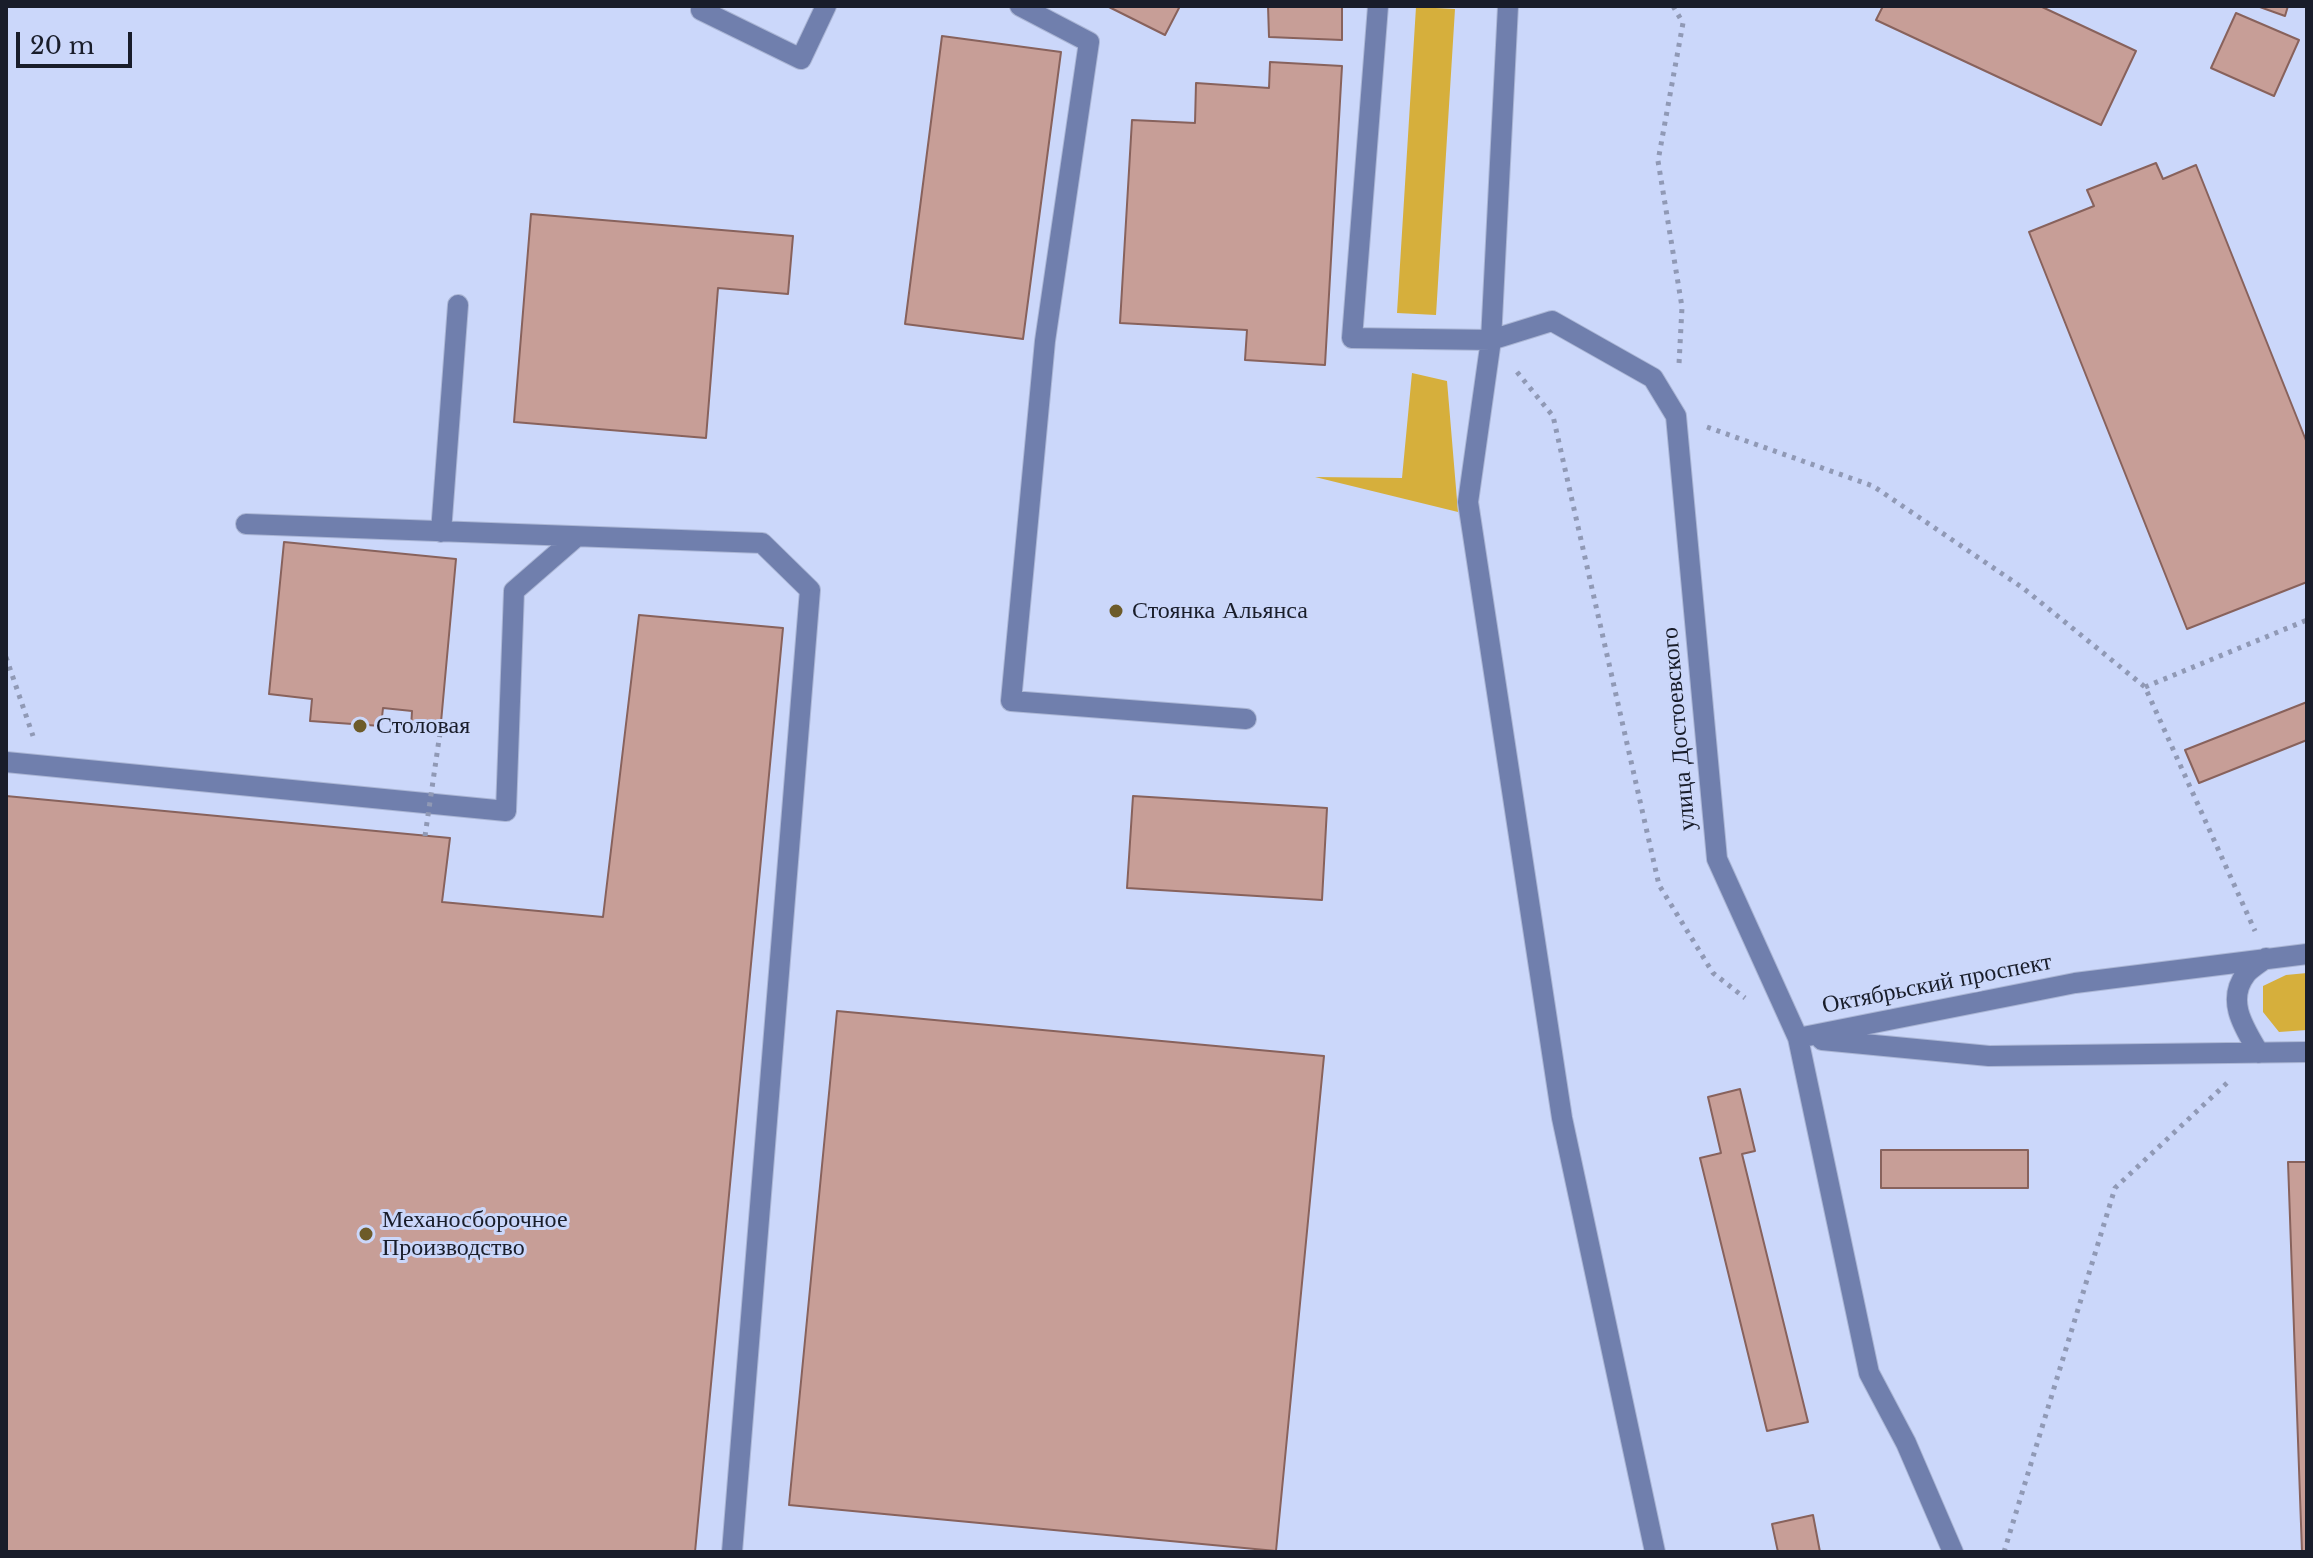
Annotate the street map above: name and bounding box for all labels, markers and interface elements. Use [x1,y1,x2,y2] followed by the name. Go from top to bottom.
[20,16,136,66] scale bar
[30,31,95,60] text: 20 m
[1132,597,1308,625] place label: Стоянка Альянса
[1107,602,1125,620] marker: Стоянка Альянса
[1656,626,1702,832] street label: улица Достоевского
[376,712,470,740] place label: Столовая
[351,717,369,735] marker: Столовая
[1820,948,2054,1020] street label: Октябрьский проспект
[382,1206,568,1262] place label: Механосборочное Производство
[357,1225,375,1243] marker: Механосборочное Производство

